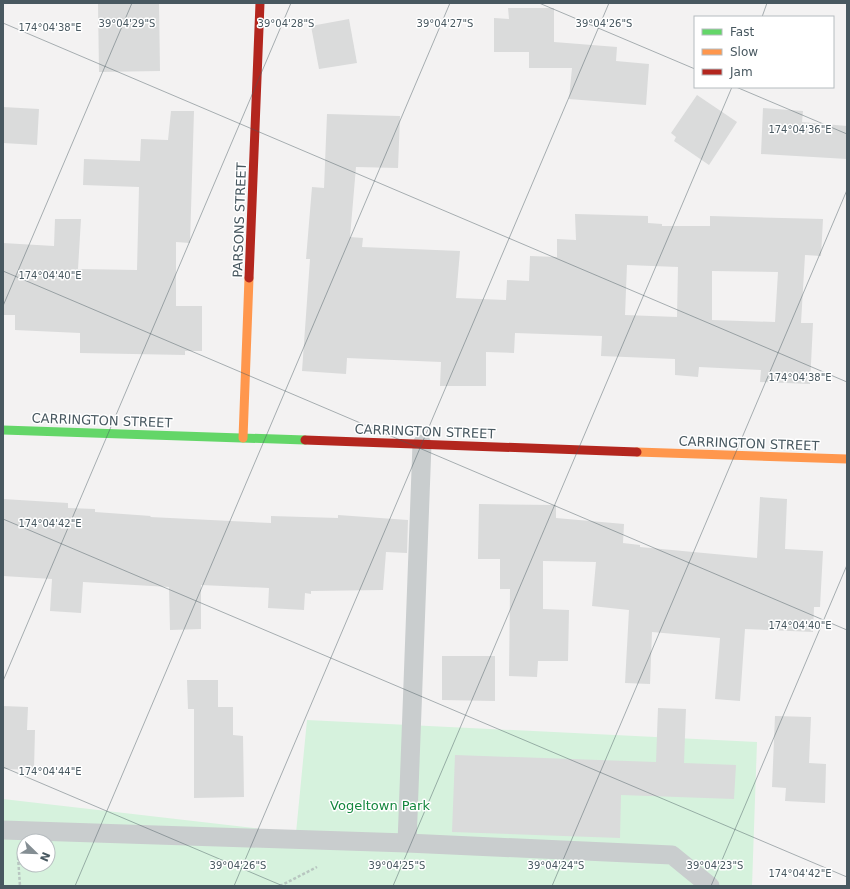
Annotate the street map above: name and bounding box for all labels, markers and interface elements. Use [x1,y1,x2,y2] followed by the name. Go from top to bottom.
[694,16,834,88] legend
[99,18,155,29] text: 39°04'29"S
[258,18,314,29] text: 39°04'28"S
[417,18,473,29] text: 39°04'27"S
[576,18,632,29] text: 39°04'26"S
[18,22,82,33] text: 174°04'38"E
[730,25,754,39] text: Fast
[730,45,758,59] text: Slow
[729,65,753,79] text: Jam
[768,124,832,135] text: 174°04'36"E
[230,162,249,278] street label: PARSONS STREET
[18,270,82,281] text: 174°04'40"E
[768,372,832,383] text: 174°04'38"E
[31,411,173,430] street label: CARRINGTON STREET
[354,422,496,441] street label: CARRINGTON STREET
[678,434,820,453] street label: CARRINGTON STREET
[18,518,82,529] text: 174°04'42"E
[768,620,832,631] text: 174°04'40"E
[18,766,82,777] text: 174°04'44"E
[330,798,430,813] park label: Vogeltown Park
[16,833,56,873] north arrow
[37,850,53,863] text: N
[210,860,266,871] text: 39°04'26"S
[369,860,425,871] text: 39°04'25"S
[528,860,584,871] text: 39°04'24"S
[687,860,743,871] text: 39°04'23"S
[768,868,832,879] text: 174°04'42"E

